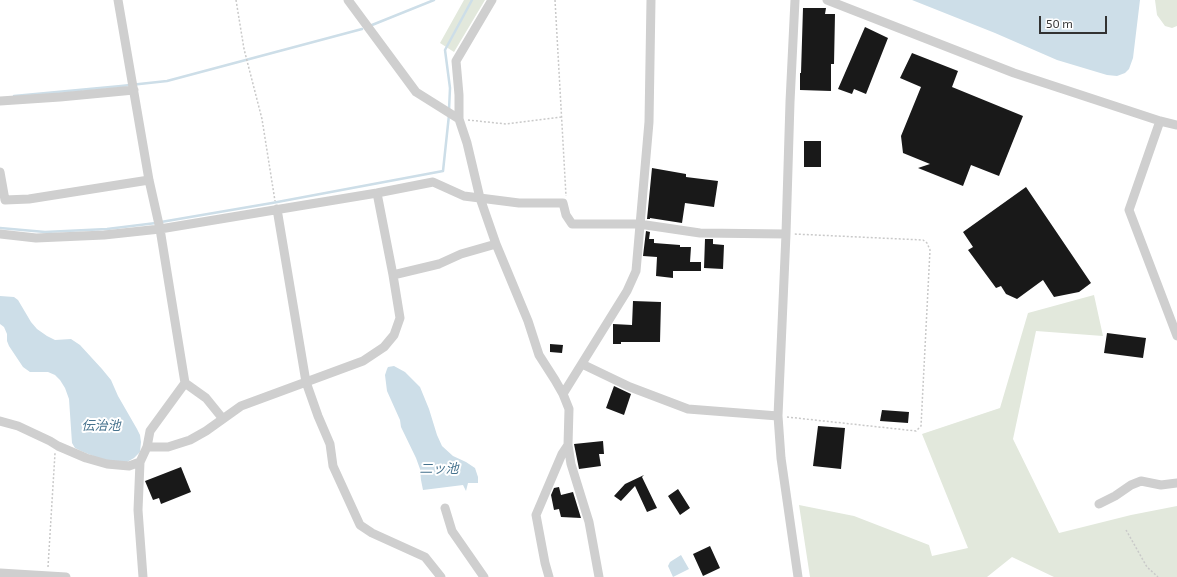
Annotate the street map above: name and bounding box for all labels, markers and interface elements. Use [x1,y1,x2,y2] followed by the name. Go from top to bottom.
[1041,8,1109,34] scale bar
[1046,16,1073,30] text: 50 m
[82,418,120,434] water label: 伝治池
[420,461,458,477] water label: 二ッ池

